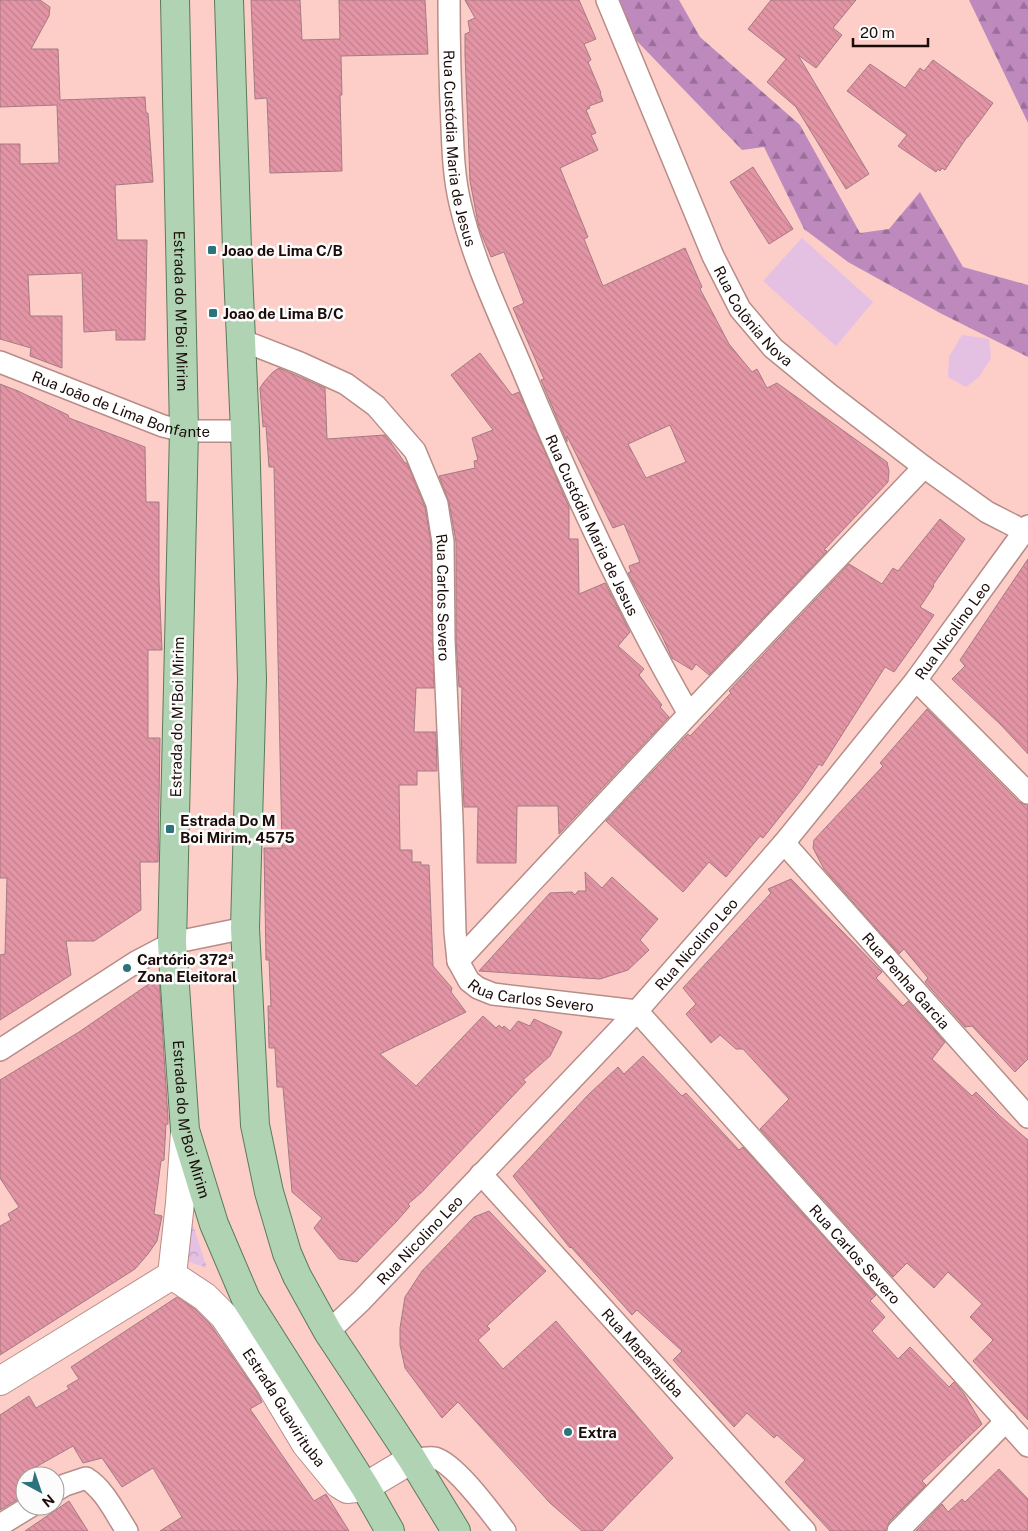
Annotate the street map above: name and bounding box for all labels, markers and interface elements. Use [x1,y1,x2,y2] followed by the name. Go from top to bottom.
[853,15,928,47] scale bar
[860,24,895,41] text: 20 m
[441,50,480,248] street label: Rua Custódia Maria de Jesus
[171,230,192,391] street label: Estrada do M'Boi Mirim
[222,242,343,259] place label: Joao de Lima C/B
[206,244,218,256] marker: Joao de Lima C/B
[711,263,796,369] street label: Rua Colônia Nova
[223,305,344,322] place label: Joao de Lima B/C
[207,307,219,319] marker: Joao de Lima B/C
[30,367,210,440] street label: Rua João de Lima Bonfante
[543,432,642,618] street label: Rua Custódia Maria de Jesus
[433,533,453,662] street label: Rua Carlos Severo
[911,578,993,683] street label: Rua Nicolino Leo
[167,637,187,797] street label: Estrada do M'Boi Mirim
[180,812,295,846] place label: Estrada Do M Boi Mirim, 4575
[164,823,176,835] marker: Estrada Do M Boi Mirim, 4575
[651,894,741,993] street label: Rua Nicolino Leo
[859,929,954,1032] street label: Rua Penha Garcia
[137,951,237,985] place label: Cartório 372ª Zona Eleitoral
[121,962,133,974] marker: Cartório 372ª Zona Eleitoral
[465,975,595,1014] street label: Rua Carlos Severo
[170,1040,214,1200] street label: Estrada do M'Boi Mirim
[373,1192,466,1288] street label: Rua Nicolino Leo
[806,1201,904,1307] street label: Rua Carlos Severo
[599,1305,687,1400] street label: Rua Maparajuba
[240,1345,329,1470] street label: Estrada Guavirituba
[578,1424,617,1441] place label: Extra
[562,1426,574,1438] marker: Extra
[15,1466,65,1516] north arrow
[39,1491,58,1511] text: N

